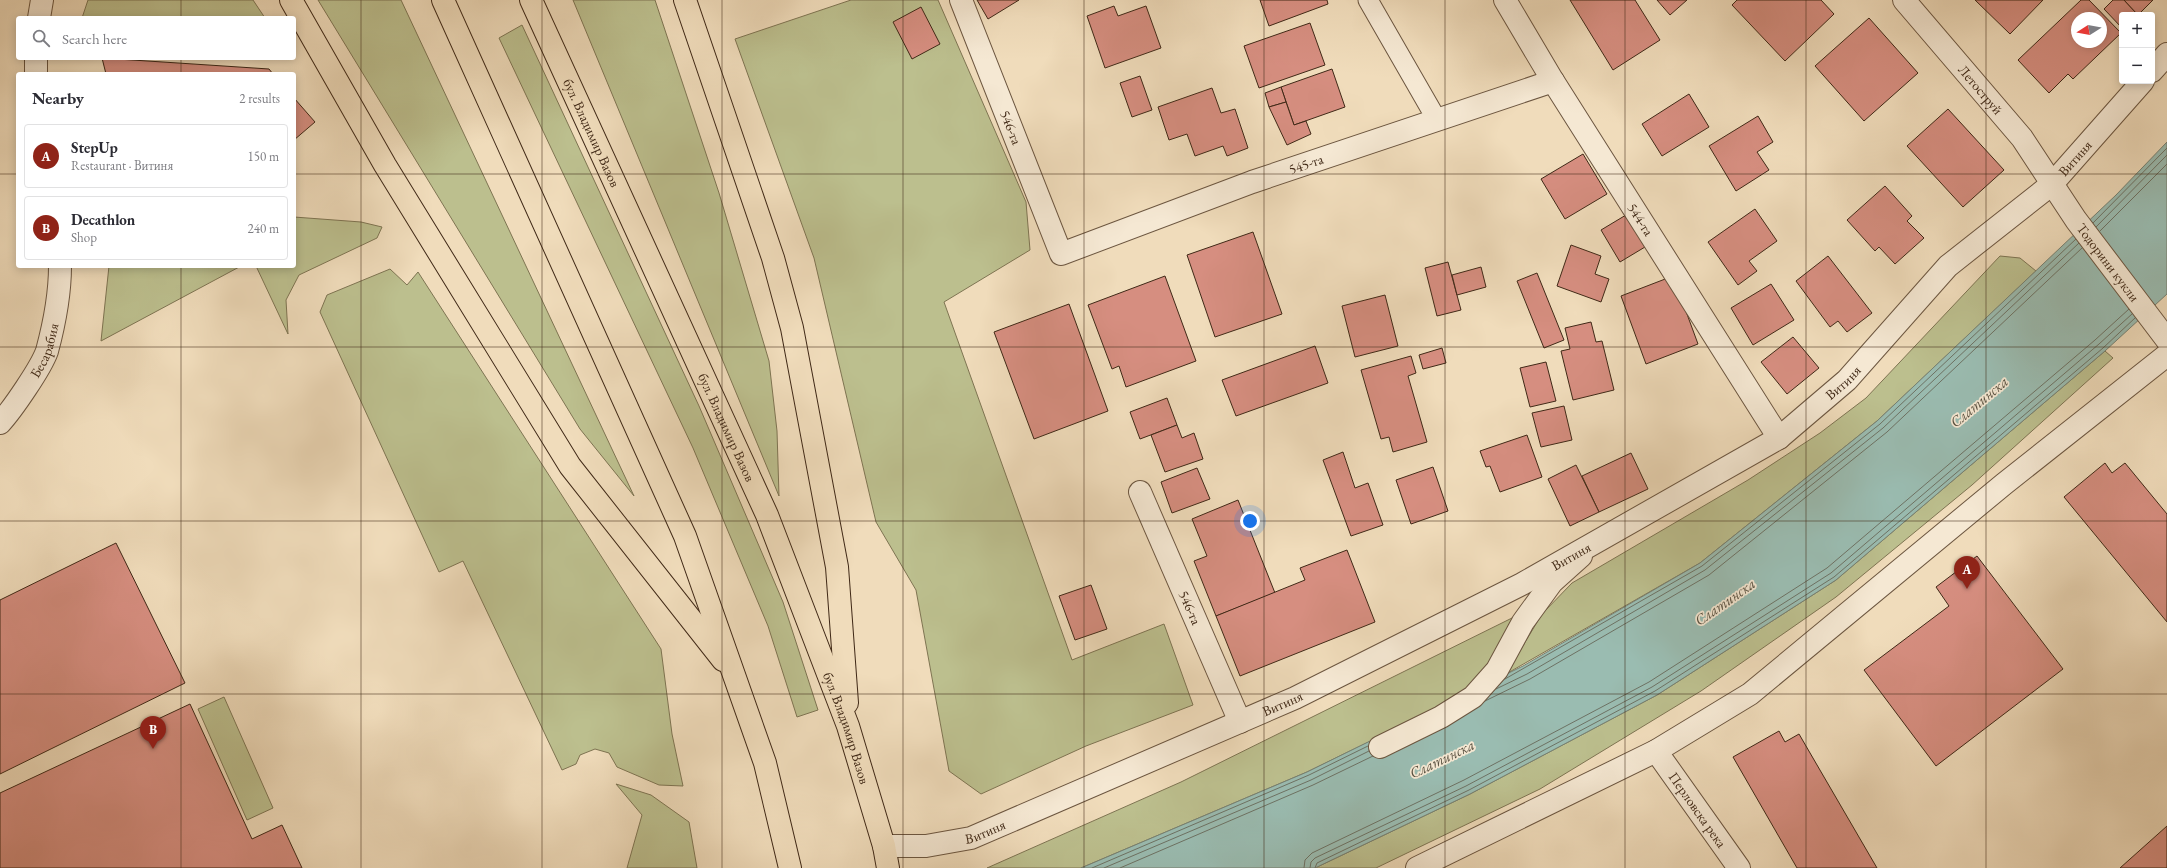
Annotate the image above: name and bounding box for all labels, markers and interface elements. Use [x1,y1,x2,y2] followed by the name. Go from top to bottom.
[2071,12,2107,48] north arrow
[2119,12,2155,84] map controls
[2119,12,2155,48] button: +
[16,16,296,60] search box
[30,27,52,49] icon: search
[62,29,127,48] text: Search here
[2119,48,2155,84] button: −
[1954,61,2007,119] street label: Летоструй
[559,76,624,190] street label: бул. Владимир Вазов
[32,87,84,109] text: Nearby
[239,90,280,107] text: 2 results
[996,108,1026,148] street label: 546-та
[2054,136,2096,180] street label: Витиня
[71,138,118,157] text: StepUp
[41,148,51,165] text: A
[248,148,279,165] text: 150 m
[1286,150,1326,178] street label: 545-та
[71,157,173,174] text: Restaurant · Витиня
[1624,200,1658,240] street label: 544-та
[71,210,135,229] text: Decathlon
[42,220,50,237] text: B
[248,220,279,237] text: 240 m
[2073,220,2144,306] street label: Тодорини кукли
[71,229,97,246] text: Shop
[26,322,62,381] street label: Бесарабия
[1822,362,1865,404] street label: Витиня
[694,370,759,484] street label: бул. Владимир Вазов
[1946,372,2012,431] water label: Слатинска
[1240,511,1260,531] your location
[1548,538,1594,574] street label: Витиня
[1954,556,1980,589] pin: A
[1691,574,1759,629] water label: Слатинска
[1175,588,1206,628] street label: 546-та
[819,669,874,786] street label: бул. Владимир Вазов
[1259,687,1306,720] street label: Витиня
[140,716,166,749] pin: B
[1406,735,1477,782] water label: Слатинска
[1665,768,1731,851] street label: Перловска река
[964,815,1008,848] street label: Витиня

